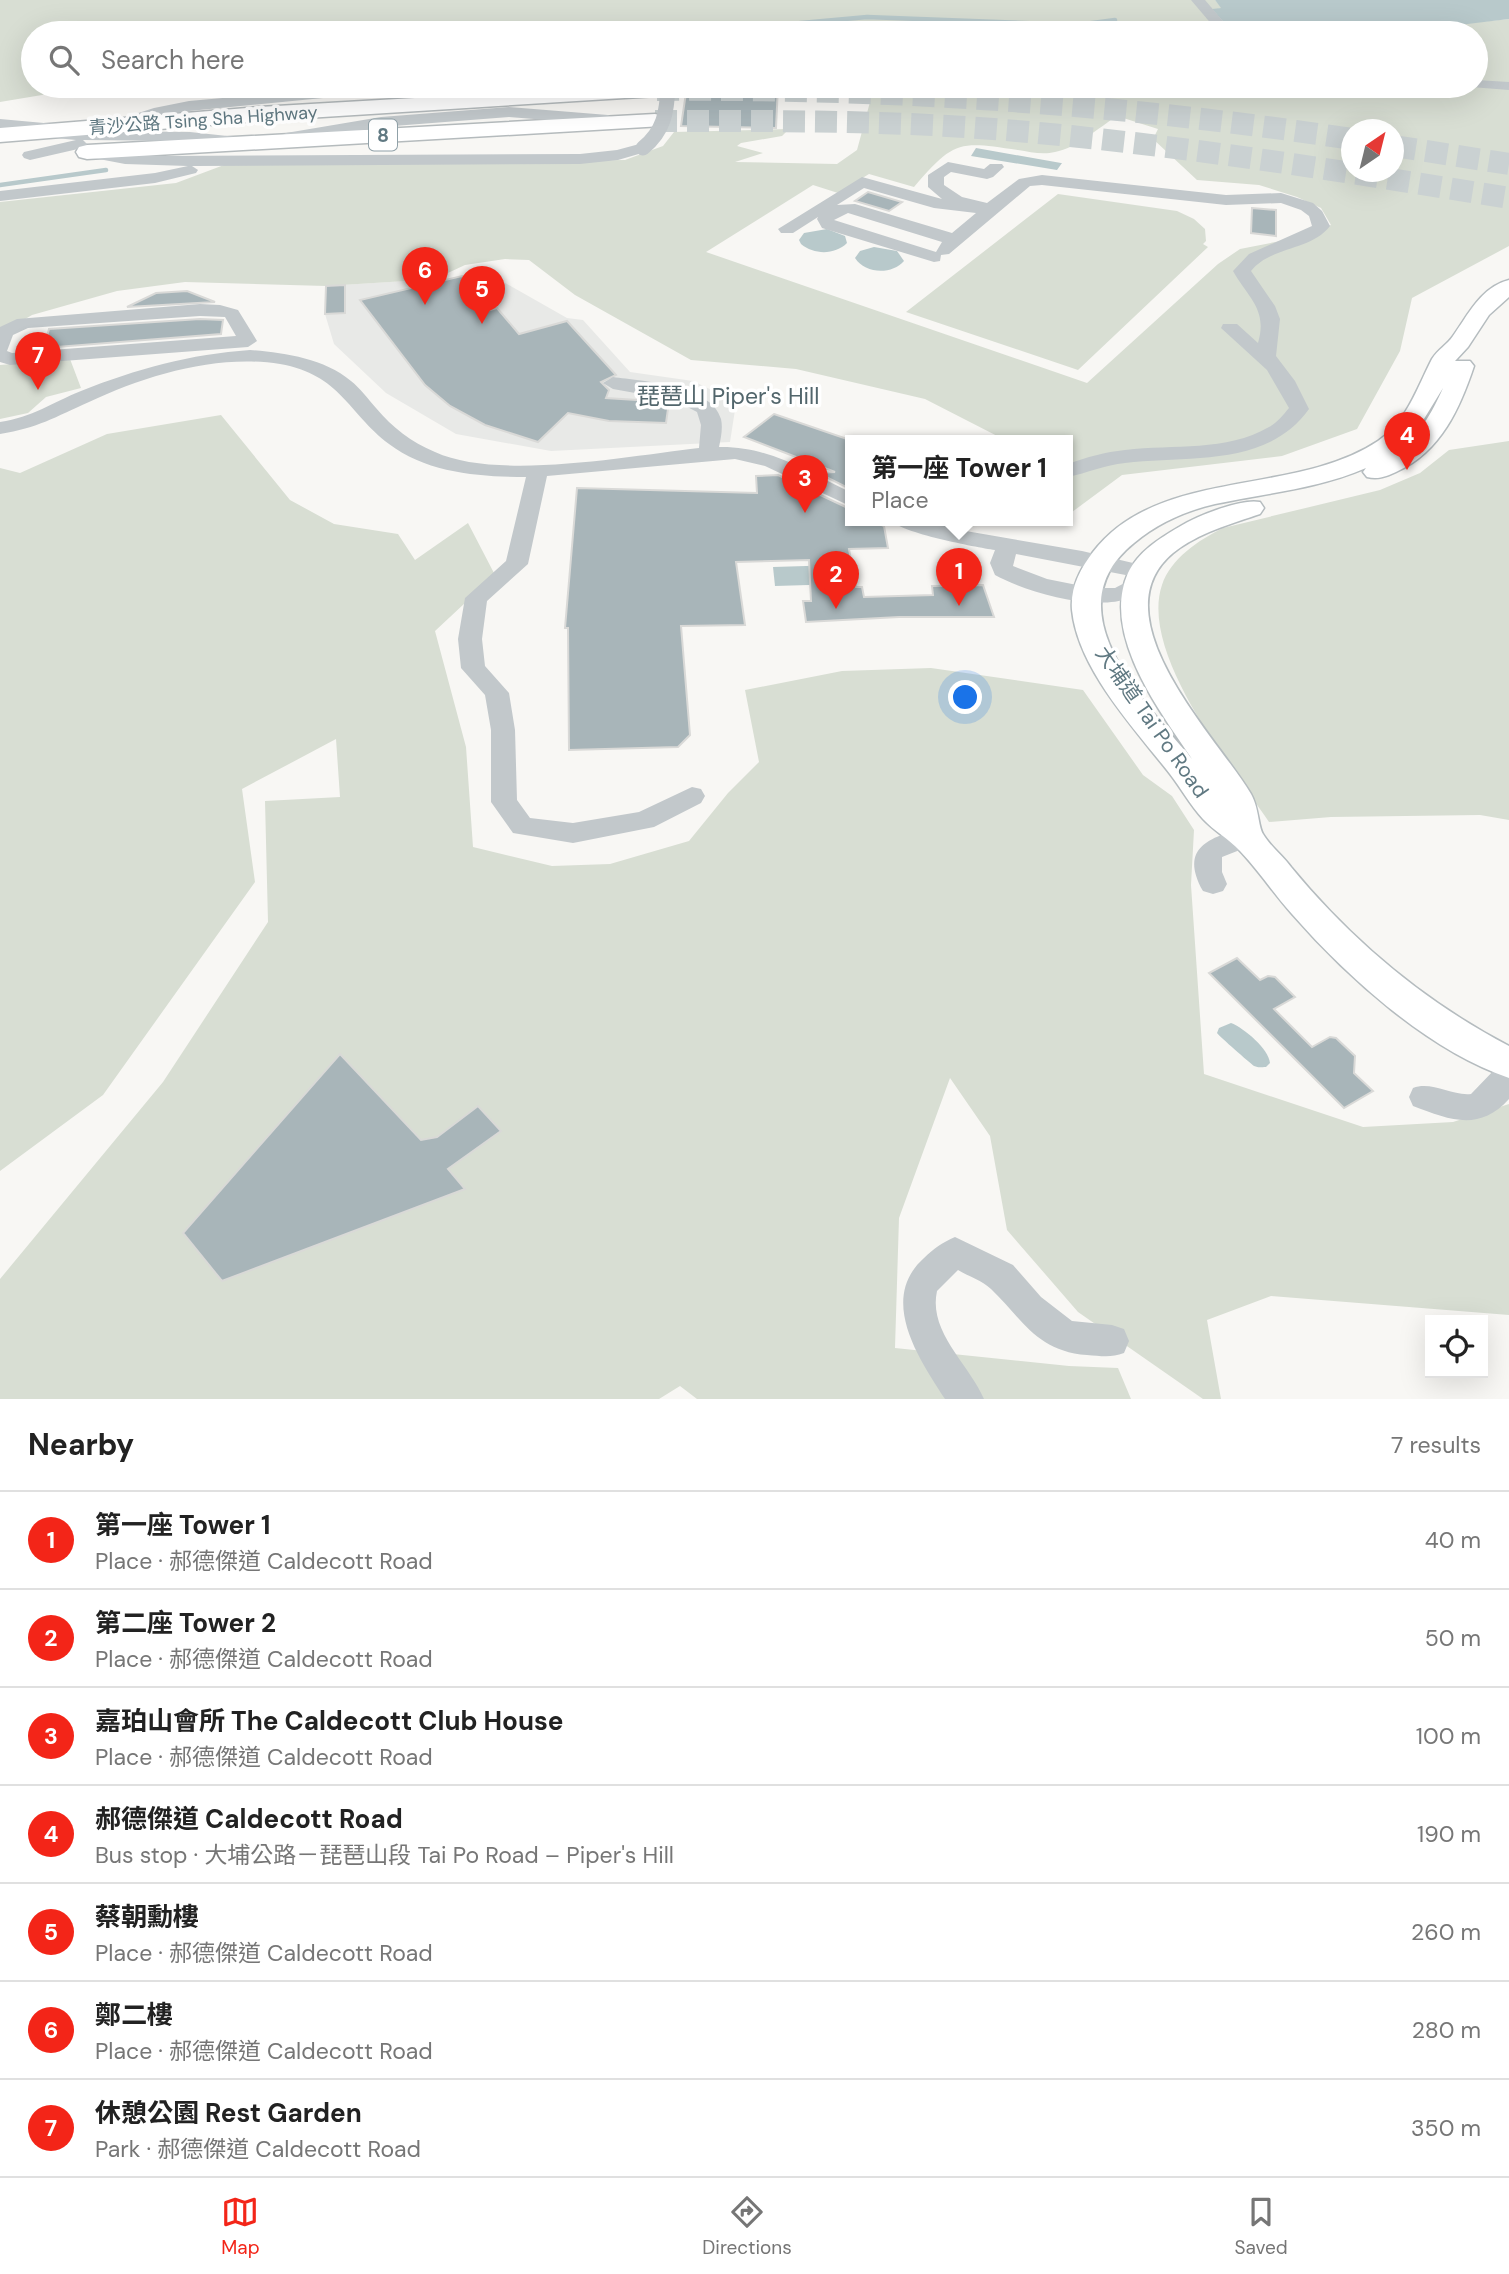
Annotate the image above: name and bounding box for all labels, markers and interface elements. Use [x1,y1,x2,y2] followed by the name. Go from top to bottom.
[21,21,1488,98] search box
[45,41,83,79] icon: search
[101,43,244,77] text: Search here
[88,100,318,140] street label: 青沙公路 Tsing Sha Highway
[369,119,397,150] road number: 8
[1341,119,1404,182] north arrow
[402,247,448,305] pin: 6
[459,266,505,324] pin: 5
[15,332,61,390] pin: 7
[637,381,819,411] district label: 琵琶山 Piper's Hill
[1384,412,1430,470] pin: 4
[845,435,1073,526] popup
[871,451,1047,485] text: 第一座 Tower 1
[782,455,828,513] pin: 3
[871,485,928,515] text: Place
[936,548,982,606] pin: 1
[813,551,859,609] pin: 2
[1089,641,1215,803] street label: 大埔道 Tai Po Road
[948,680,982,714] your location
[1425,1315,1488,1378] map controls
[1425,1315,1488,1378] button: locate
[28,1425,134,1464] text: Nearby
[1391,1430,1481,1460] text: 7 results
[95,1508,270,1542] text: 第一座 Tower 1
[47,1525,55,1555] text: 1
[1425,1525,1481,1555] text: 40 m
[95,1546,433,1576] text: Place · 郝德傑道 Caldecott Road
[95,1606,276,1640] text: 第二座 Tower 2
[44,1623,58,1653] text: 2
[1425,1623,1481,1653] text: 50 m
[95,1644,433,1674] text: Place · 郝德傑道 Caldecott Road
[95,1704,563,1738] text: 嘉珀山會所 The Caldecott Club House
[44,1721,58,1751] text: 3
[1416,1721,1481,1751] text: 100 m
[95,1742,433,1772] text: Place · 郝德傑道 Caldecott Road
[95,1802,403,1836] text: 郝德傑道 Caldecott Road
[44,1819,58,1849] text: 4
[1417,1819,1481,1849] text: 190 m
[95,1840,674,1870] text: Bus stop · 大埔公路－琵琶山段 Tai Po Road – Piper's Hill
[95,1900,199,1934] text: 蔡朝勳樓
[44,1917,58,1947] text: 5
[1411,1917,1481,1947] text: 260 m
[95,1938,433,1968] text: Place · 郝德傑道 Caldecott Road
[95,1998,173,2032] text: 鄭二樓
[44,2015,58,2045] text: 6
[1412,2015,1481,2045] text: 280 m
[95,2036,433,2066] text: Place · 郝德傑道 Caldecott Road
[95,2096,362,2130] text: 休憩公園 Rest Garden
[45,2113,57,2143] text: 7
[1411,2113,1481,2143] text: 350 m
[95,2134,421,2164] text: Park · 郝德傑道 Caldecott Road
[221,2193,260,2260] tab: Map
[702,2193,792,2260] tab: Directions
[1234,2193,1288,2260] tab: Saved

